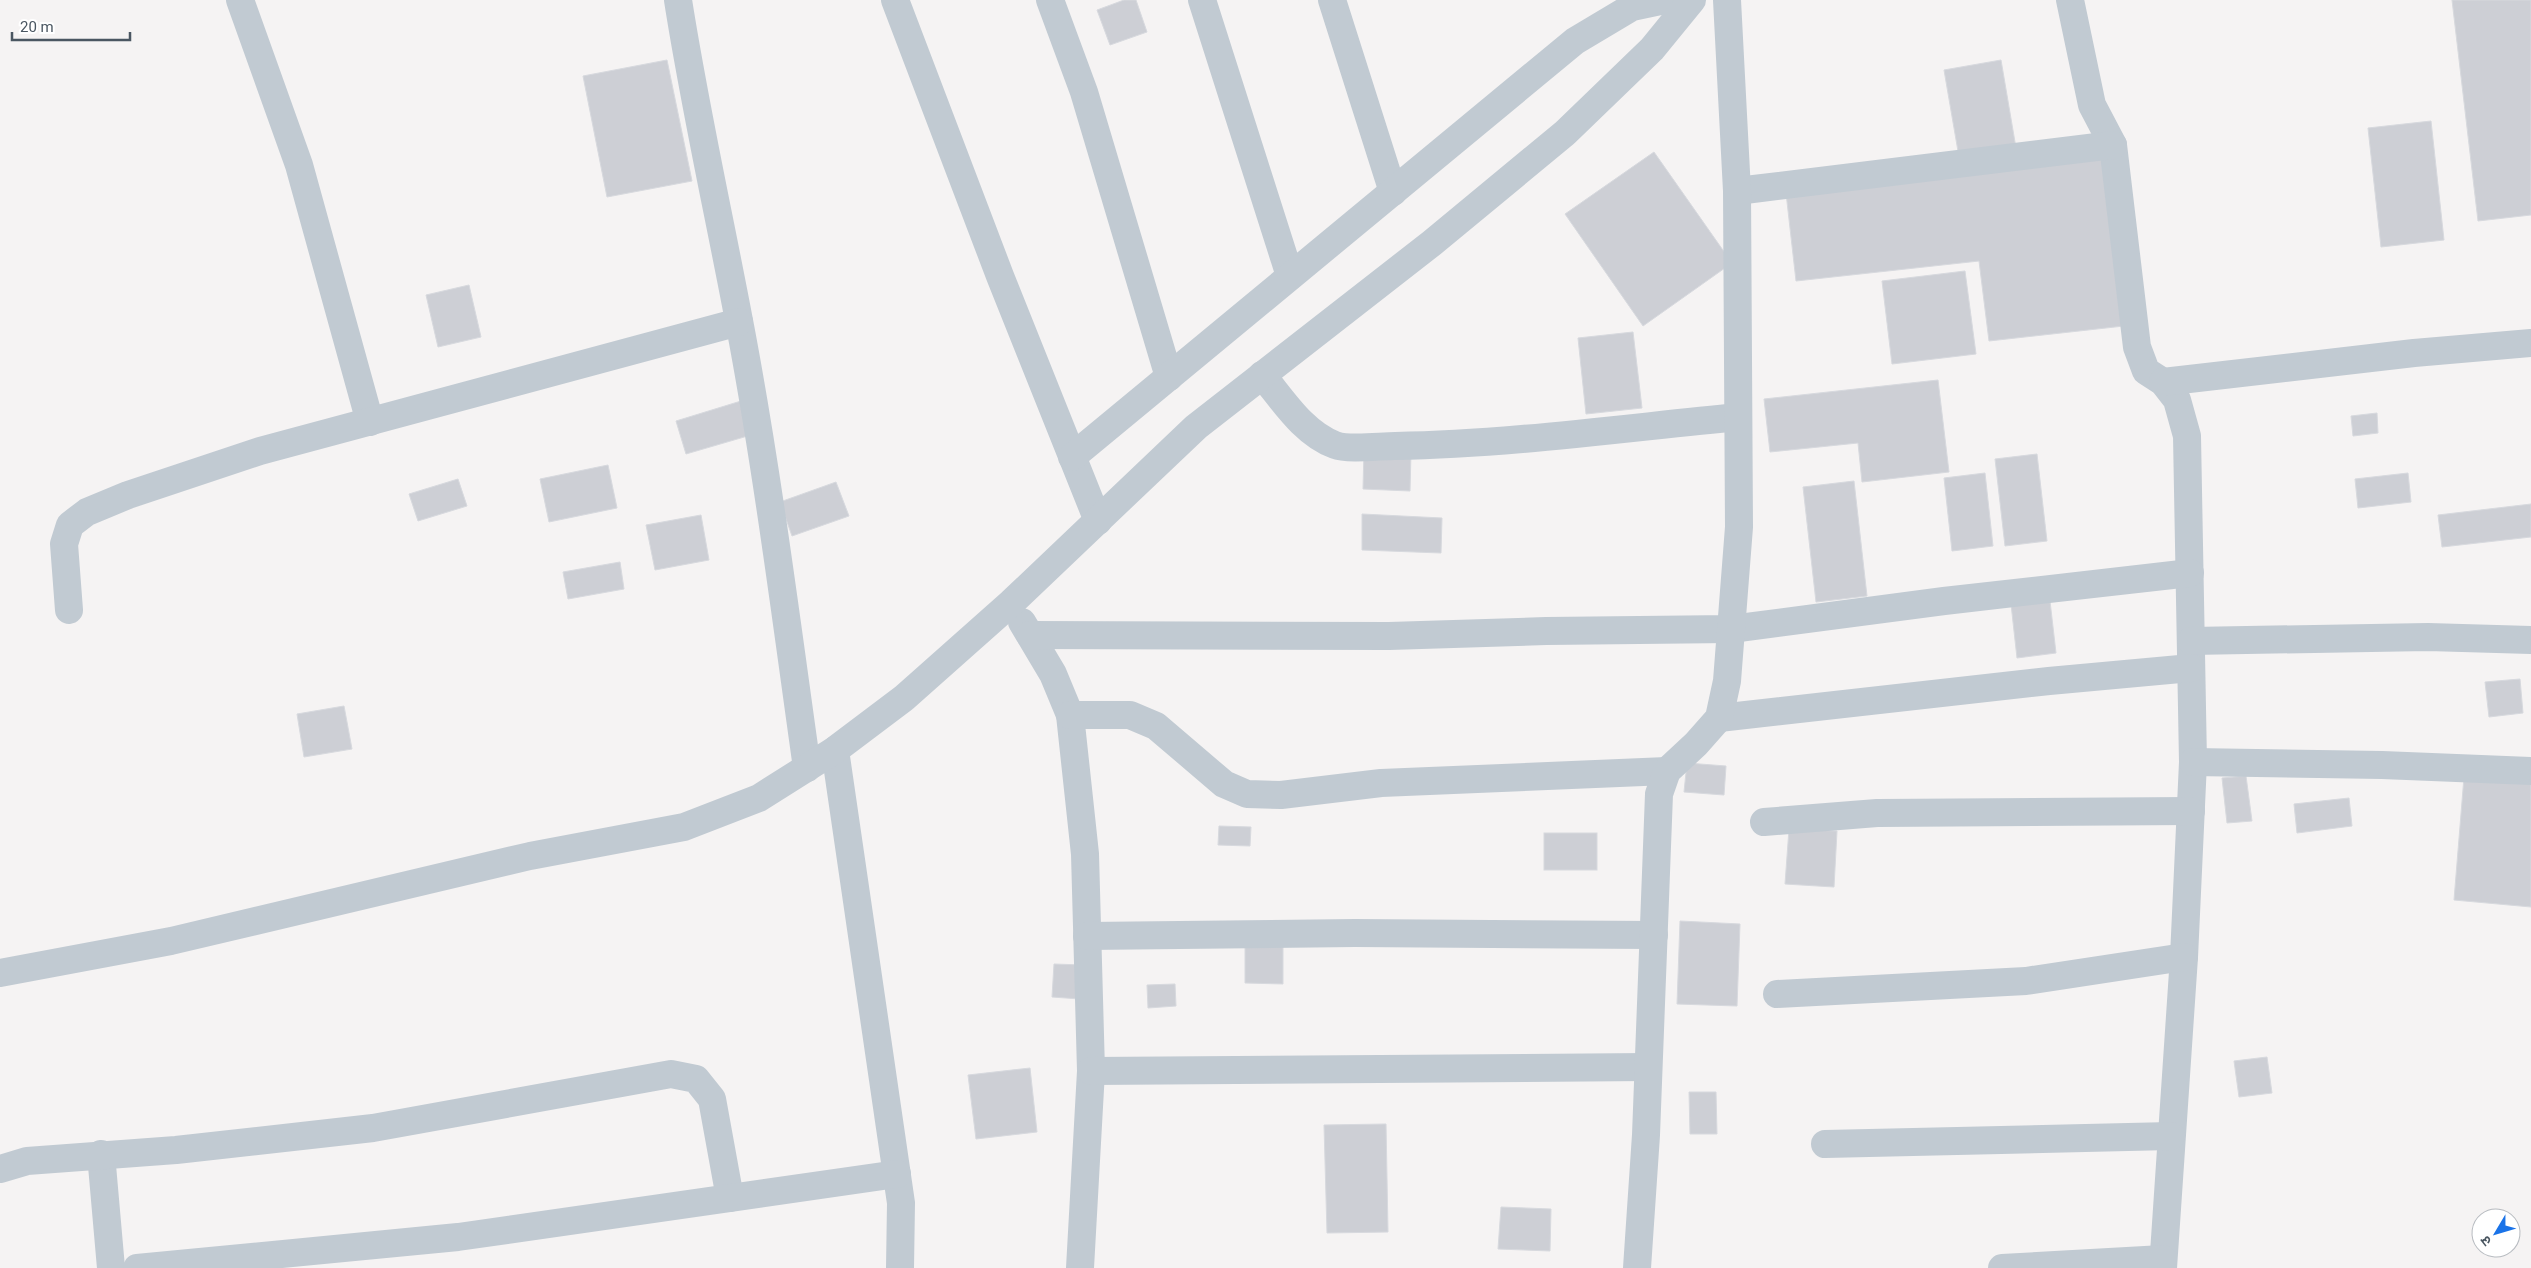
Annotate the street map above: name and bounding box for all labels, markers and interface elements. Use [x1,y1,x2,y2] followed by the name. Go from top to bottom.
[12,10,130,42] scale bar
[20,18,54,36] text: 20 m
[2471,1208,2521,1258] north arrow
[2476,1232,2495,1249] text: उ

